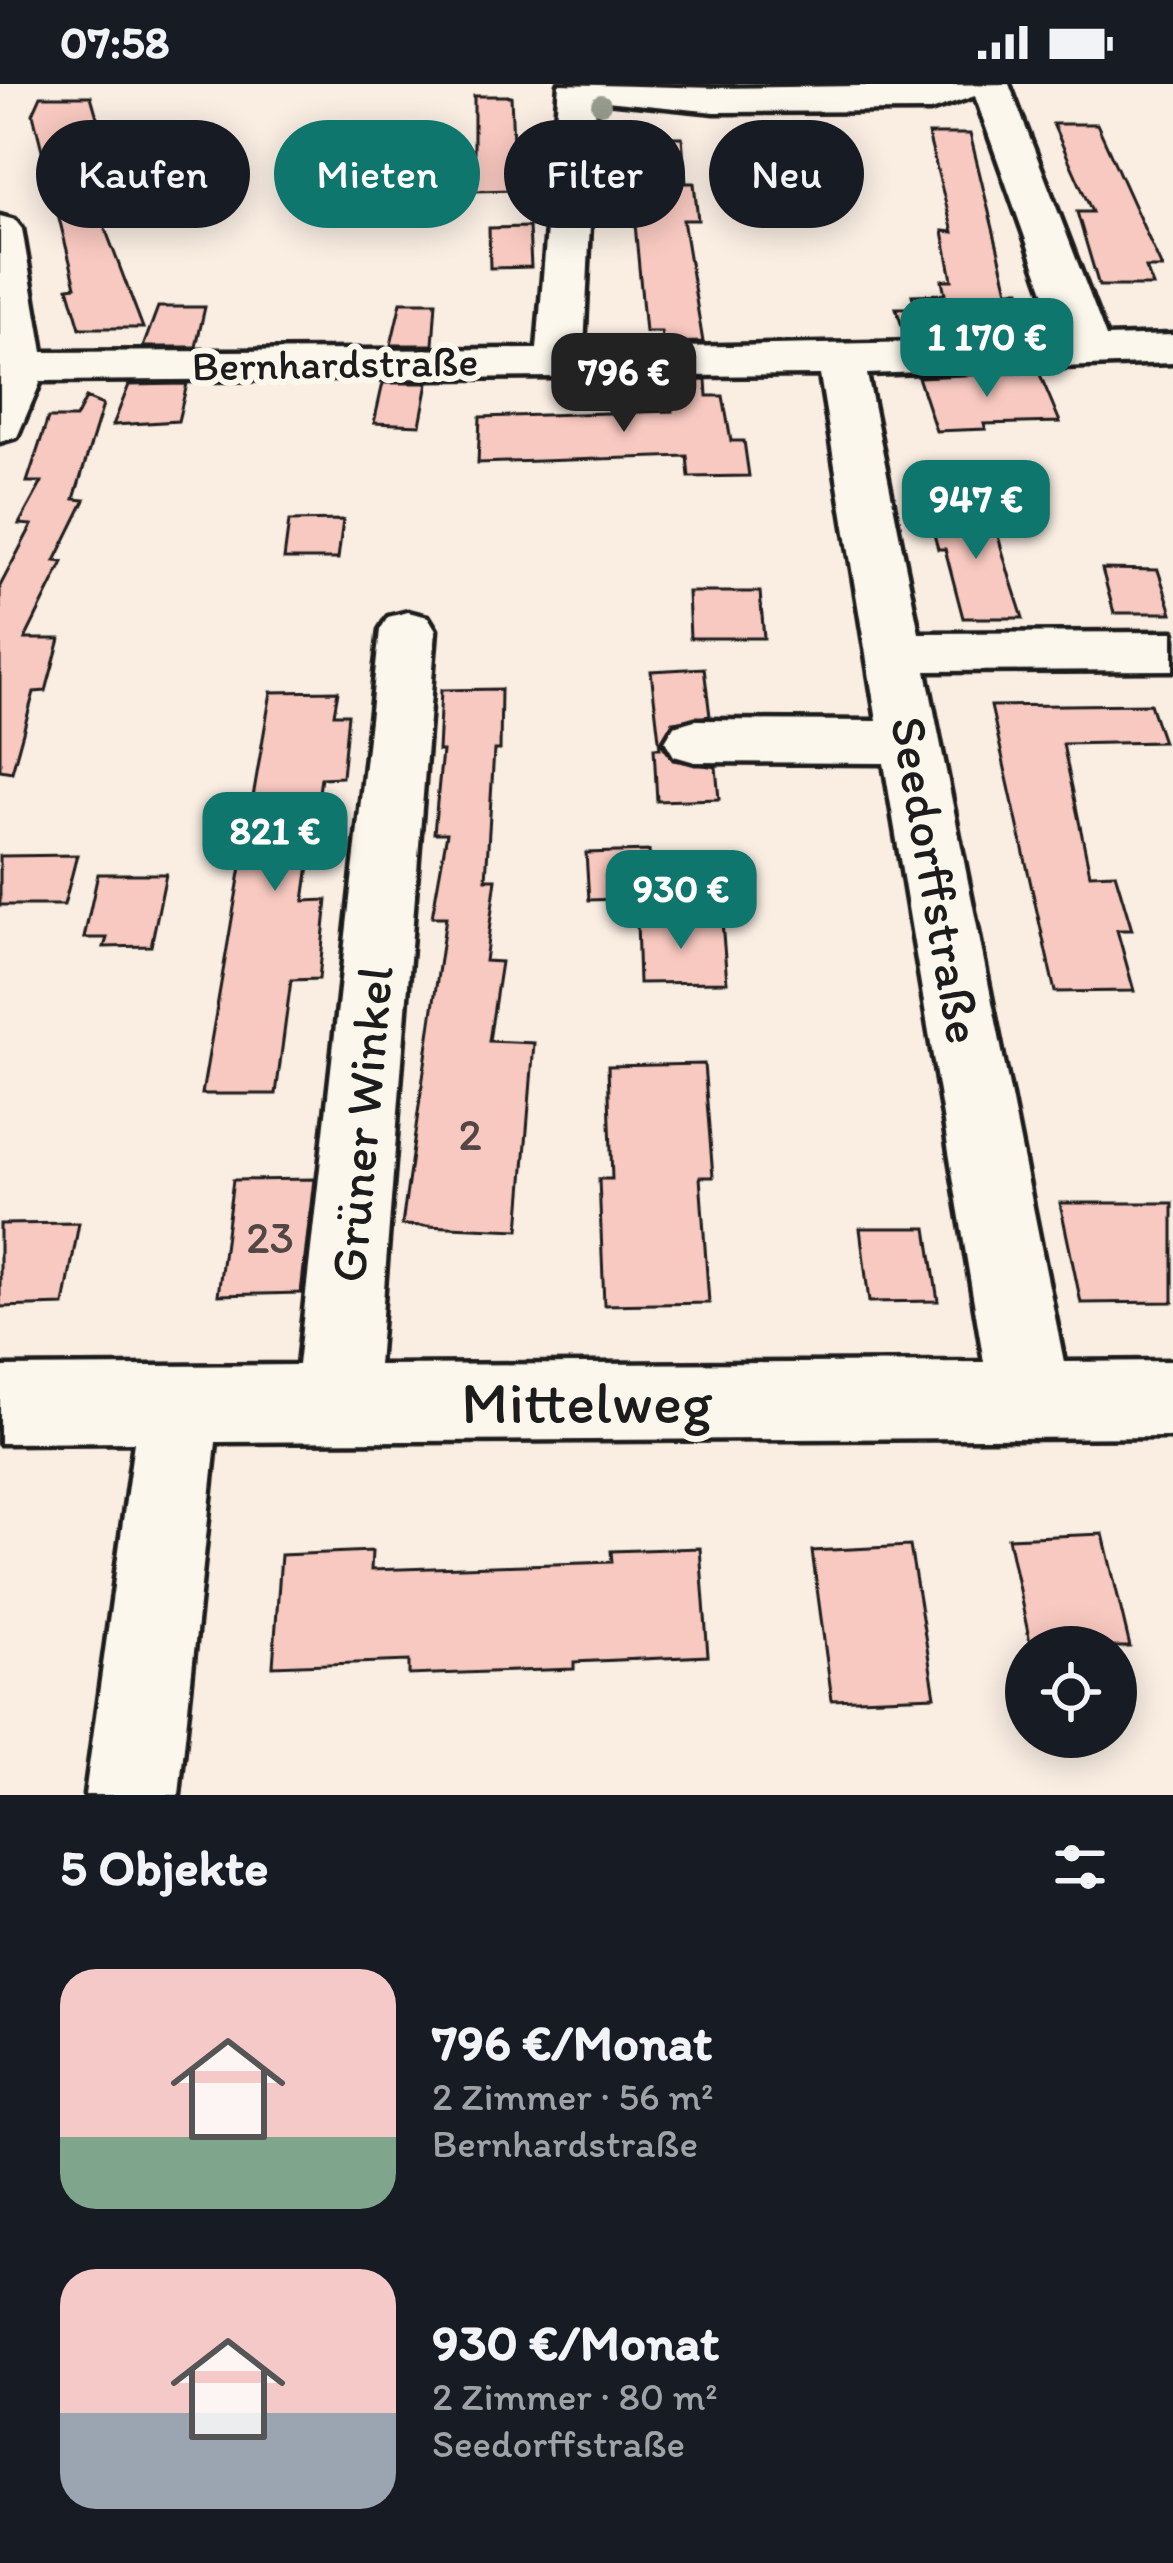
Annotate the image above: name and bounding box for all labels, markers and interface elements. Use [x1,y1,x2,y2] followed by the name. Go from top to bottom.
[60,15,169,69] text: 07:58
[36,120,250,228] chip: Kaufen
[274,120,480,228] chip: Mieten
[504,120,685,228] chip: Filter
[709,120,864,228] chip: Neu
[876,298,1098,400] pin: 1 170 €
[927,313,1047,360] text: 1 170 €
[540,333,708,435] pin: 796 €
[191,336,479,391] street label: Bernhardstraße
[578,348,670,395] text: 796 €
[892,460,1060,562] pin: 947 €
[929,475,1023,522] text: 947 €
[878,712,995,1048] street label: Seedorffstraße
[191,792,359,894] pin: 821 €
[229,807,321,854] text: 821 €
[597,850,765,952] pin: 930 €
[633,865,729,912] text: 930 €
[317,963,406,1285] street label: Grüner Winkel
[458,1107,482,1161] house number: 2
[246,1210,294,1264] house number: 23
[461,1366,713,1438] street label: Mittelweg
[1005,1626,1137,1758] map controls
[1005,1626,1137,1758] button: locate
[1047,1834,1113,1900] icon: filters
[60,1837,268,1898] text: 5 Objekte
[432,2012,712,2073] text: 796 €/Monat
[156,2017,300,2161] icon: home
[432,2073,713,2120] text: 2 Zimmer · 56 m²
[432,2120,698,2167] text: Bernhardstraße
[432,2312,719,2373] text: 930 €/Monat
[156,2317,300,2461] icon: home
[432,2373,718,2420] text: 2 Zimmer · 80 m²
[432,2420,685,2467] text: Seedorffstraße

